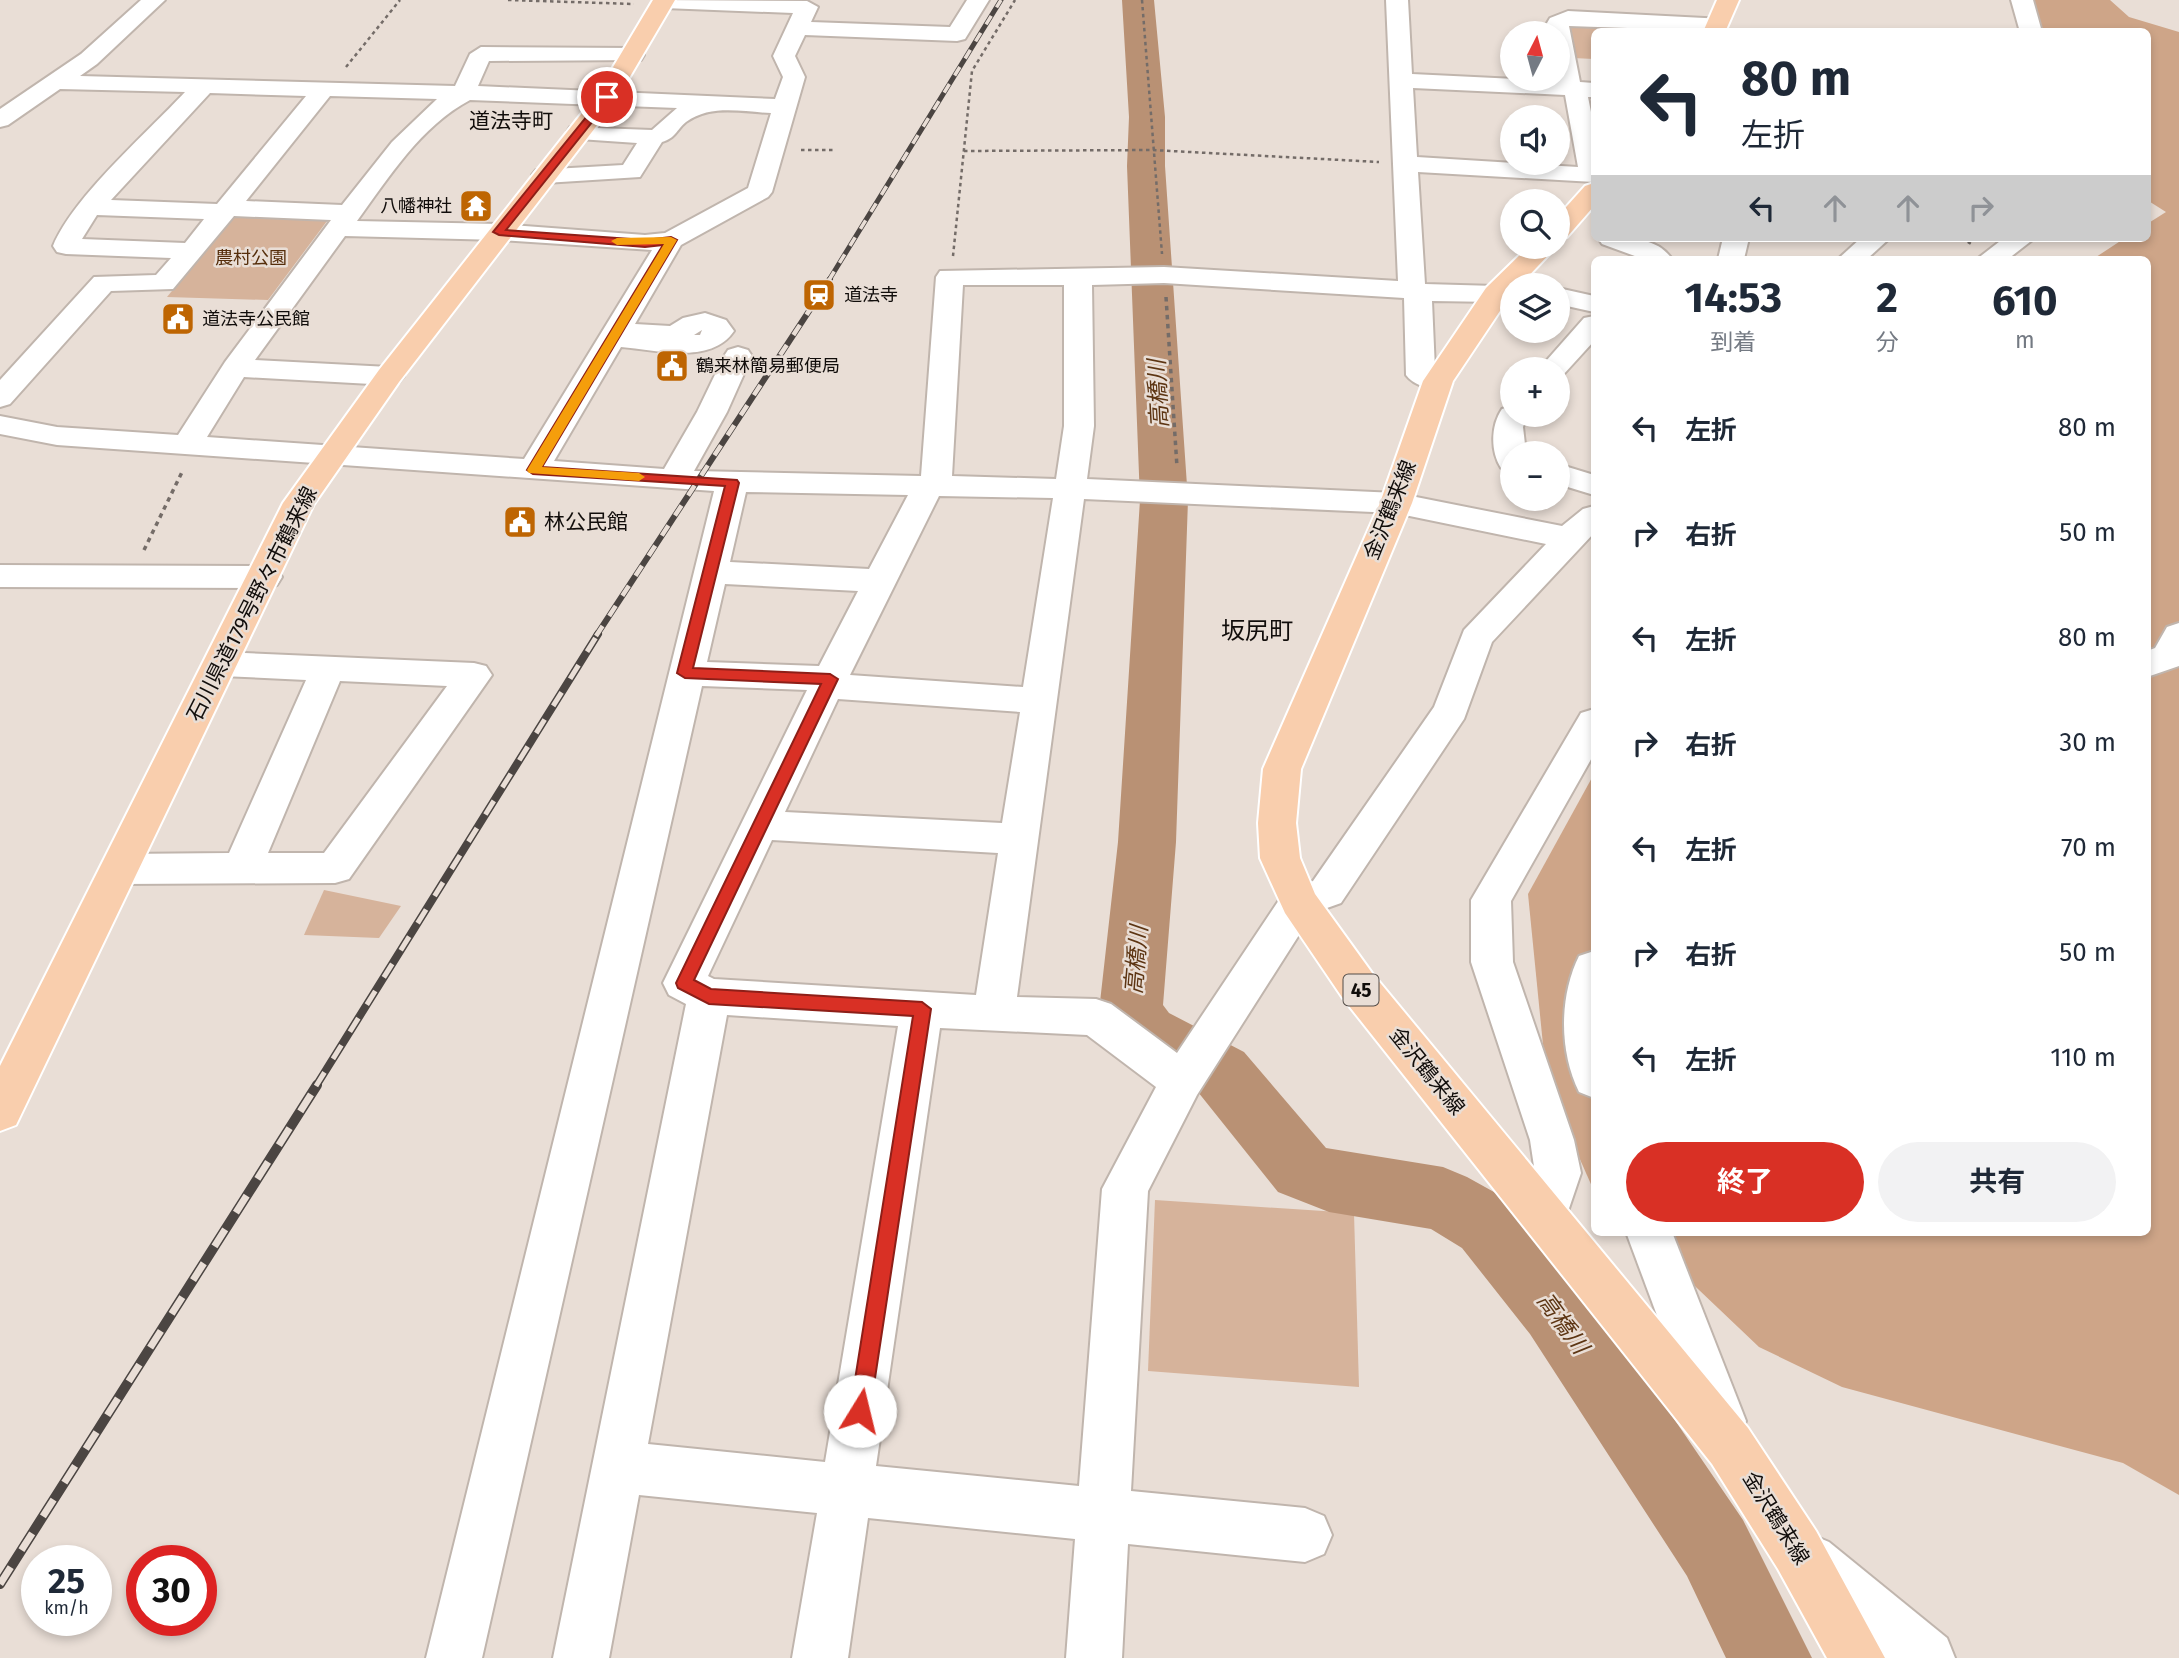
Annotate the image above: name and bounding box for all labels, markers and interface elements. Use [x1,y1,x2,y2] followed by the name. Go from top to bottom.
[1500,21,1570,91] north arrow
[1500,21,1570,511] map controls
[1741,49,1851,108] text: 80 m
[1626,56,1717,147] icon: left
[577,67,637,127] pin
[588,78,626,116] icon: arrive
[1500,105,1570,175] button: sound
[469,108,553,134] district label: 道法寺町
[1741,116,1805,154] text: 左折
[457,187,495,225] temple icon: 八幡神社
[1500,189,1570,259] button: search
[1743,189,1781,227] icon: left
[1816,189,1854,227] icon: ahead
[1889,189,1927,227] icon: ahead
[1962,189,2000,227] icon: right
[380,195,452,217] place label: 八幡神社
[215,247,287,269] park label: 農村公園
[1500,273,1570,343] button: layers
[1684,273,1782,323] text: 14:53
[1876,273,1898,323] text: 2
[800,276,838,314] station icon: 道法寺
[1992,276,2057,326] text: 610
[844,284,898,306] place label: 道法寺
[159,300,197,338] public building icon: 道法寺公民館
[202,308,310,330] place label: 道法寺公民館
[2015,326,2035,354] text: m
[1710,328,1756,356] text: 到着
[1876,328,1899,356] text: 分
[653,347,691,385] public building icon: 鶴来林簡易郵便局
[696,355,840,377] place label: 鶴来林簡易郵便局
[1142,356,1174,429] water label: 高橋川
[1500,357,1570,427] button: +
[1626,409,1664,447] icon: left
[2058,412,2116,443] text: 80 m
[1685,415,1737,446] text: 左折
[1500,441,1570,511] button: −
[1358,456,1422,564] street label: 金沢鶴来線
[181,482,323,726] street label: 石川県道179号野々市鶴来線
[501,503,539,541] public building icon: 林公民館
[544,509,628,535] place label: 林公民館
[1626,514,1664,552] icon: right
[2059,517,2116,548] text: 50 m
[1685,520,1737,551] text: 右折
[1221,617,1293,645] district label: 坂尻町
[1626,619,1664,657] icon: left
[2058,622,2116,653] text: 80 m
[1685,625,1737,656] text: 左折
[1626,724,1664,762] icon: right
[2059,727,2116,758] text: 30 m
[1685,730,1737,761] text: 右折
[1626,829,1664,867] icon: left
[2061,832,2116,863] text: 70 m
[1685,835,1737,866] text: 左折
[1119,921,1153,996] water label: 高橋川
[1626,934,1664,972] icon: right
[2059,937,2116,968] text: 50 m
[1685,940,1737,971] text: 右折
[1344,974,1378,1006] road number: 45
[1384,1022,1470,1120] street label: 金沢鶴来線
[1626,1039,1664,1077] icon: left
[2050,1042,2116,1073] text: 110 m
[1685,1045,1737,1076] text: 左折
[1626,1142,1864,1222] button: 終了
[1878,1142,2116,1222] button: 共有
[1531,1287,1596,1362] water label: 高橋川
[823,1374,897,1448] position arrow
[1737,1467,1815,1569] street label: 金沢鶴来線
[126,1545,217,1636] speed limit sign: 30
[48,1560,85,1602] text: 25
[44,1597,89,1619] text: km/h

